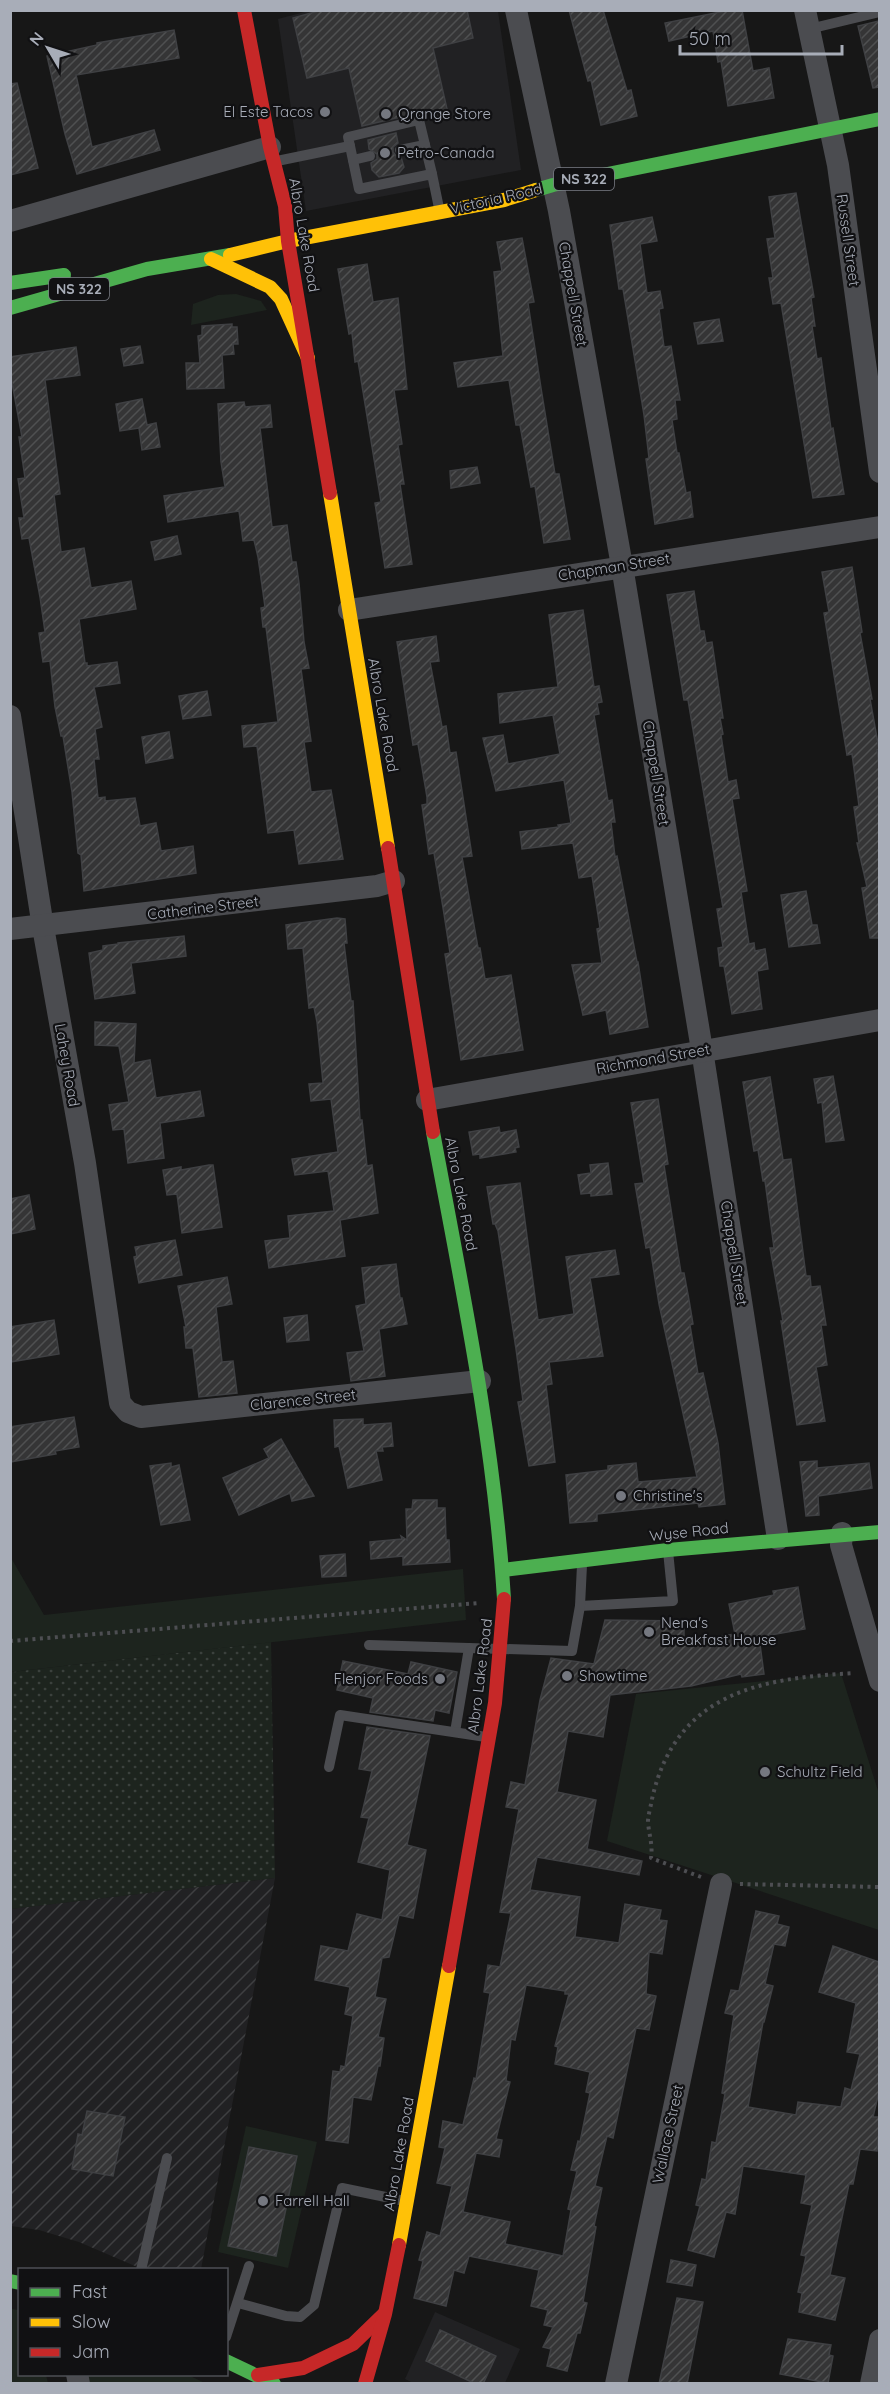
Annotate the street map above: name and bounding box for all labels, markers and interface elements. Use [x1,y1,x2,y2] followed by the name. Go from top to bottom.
[18,18,78,78] north arrow
[680,18,842,56] scale bar
[689,27,731,50] text: 50 m
[25,28,48,49] text: N
[223,102,313,121] place label: El Este Tacos
[398,104,491,123] place label: Qrange Store
[318,105,332,119] marker: El Este Tacos
[379,107,393,121] marker: Qrange Store
[397,143,495,162] place label: Petro-Canada
[378,146,392,160] marker: Petro-Canada
[554,168,614,190] road number: NS 322
[285,176,324,293] street label: Albro Lake Road
[448,179,544,218] street label: Victoria Road
[833,193,864,287] street label: Russell Street
[555,240,592,348] street label: Chappell Street
[49,278,109,300] road number: NS 322
[557,548,671,585] street label: Chapman Street
[364,656,403,773] street label: Albro Lake Road
[639,719,674,827] street label: Chappell Street
[146,891,260,924] street label: Catherine Street
[51,1022,84,1108] street label: Lahey Road
[595,1039,711,1078] street label: Richmond Street
[441,1135,482,1252] street label: Albro Lake Road
[717,1199,752,1307] street label: Chappell Street
[249,1385,357,1415] street label: Clarence Street
[633,1486,703,1505] place label: Christine's
[614,1489,628,1503] marker: Christine's
[648,1518,730,1545] street label: Wyse Road
[661,1613,776,1649] place label: Nena's Breakfast House
[463,1618,496,1734] street label: Albro Lake Road
[642,1625,656,1639] marker: Nena's Breakfast House
[579,1666,648,1685] place label: Showtime
[334,1669,428,1688] place label: Flenjor Foods
[560,1669,574,1683] marker: Showtime
[433,1672,447,1686] marker: Flenjor Foods
[777,1762,863,1781] place label: Schultz Field
[758,1765,772,1779] marker: Schultz Field
[648,2083,687,2185] street label: Wallace Street
[379,2095,418,2212] street label: Albro Lake Road
[275,2191,350,2210] place label: Farrell Hall
[256,2194,270,2208] marker: Farrell Hall
[18,2268,228,2376] legend
[72,2280,107,2303] text: Fast
[72,2310,110,2333] text: Slow
[72,2340,110,2363] text: Jam

